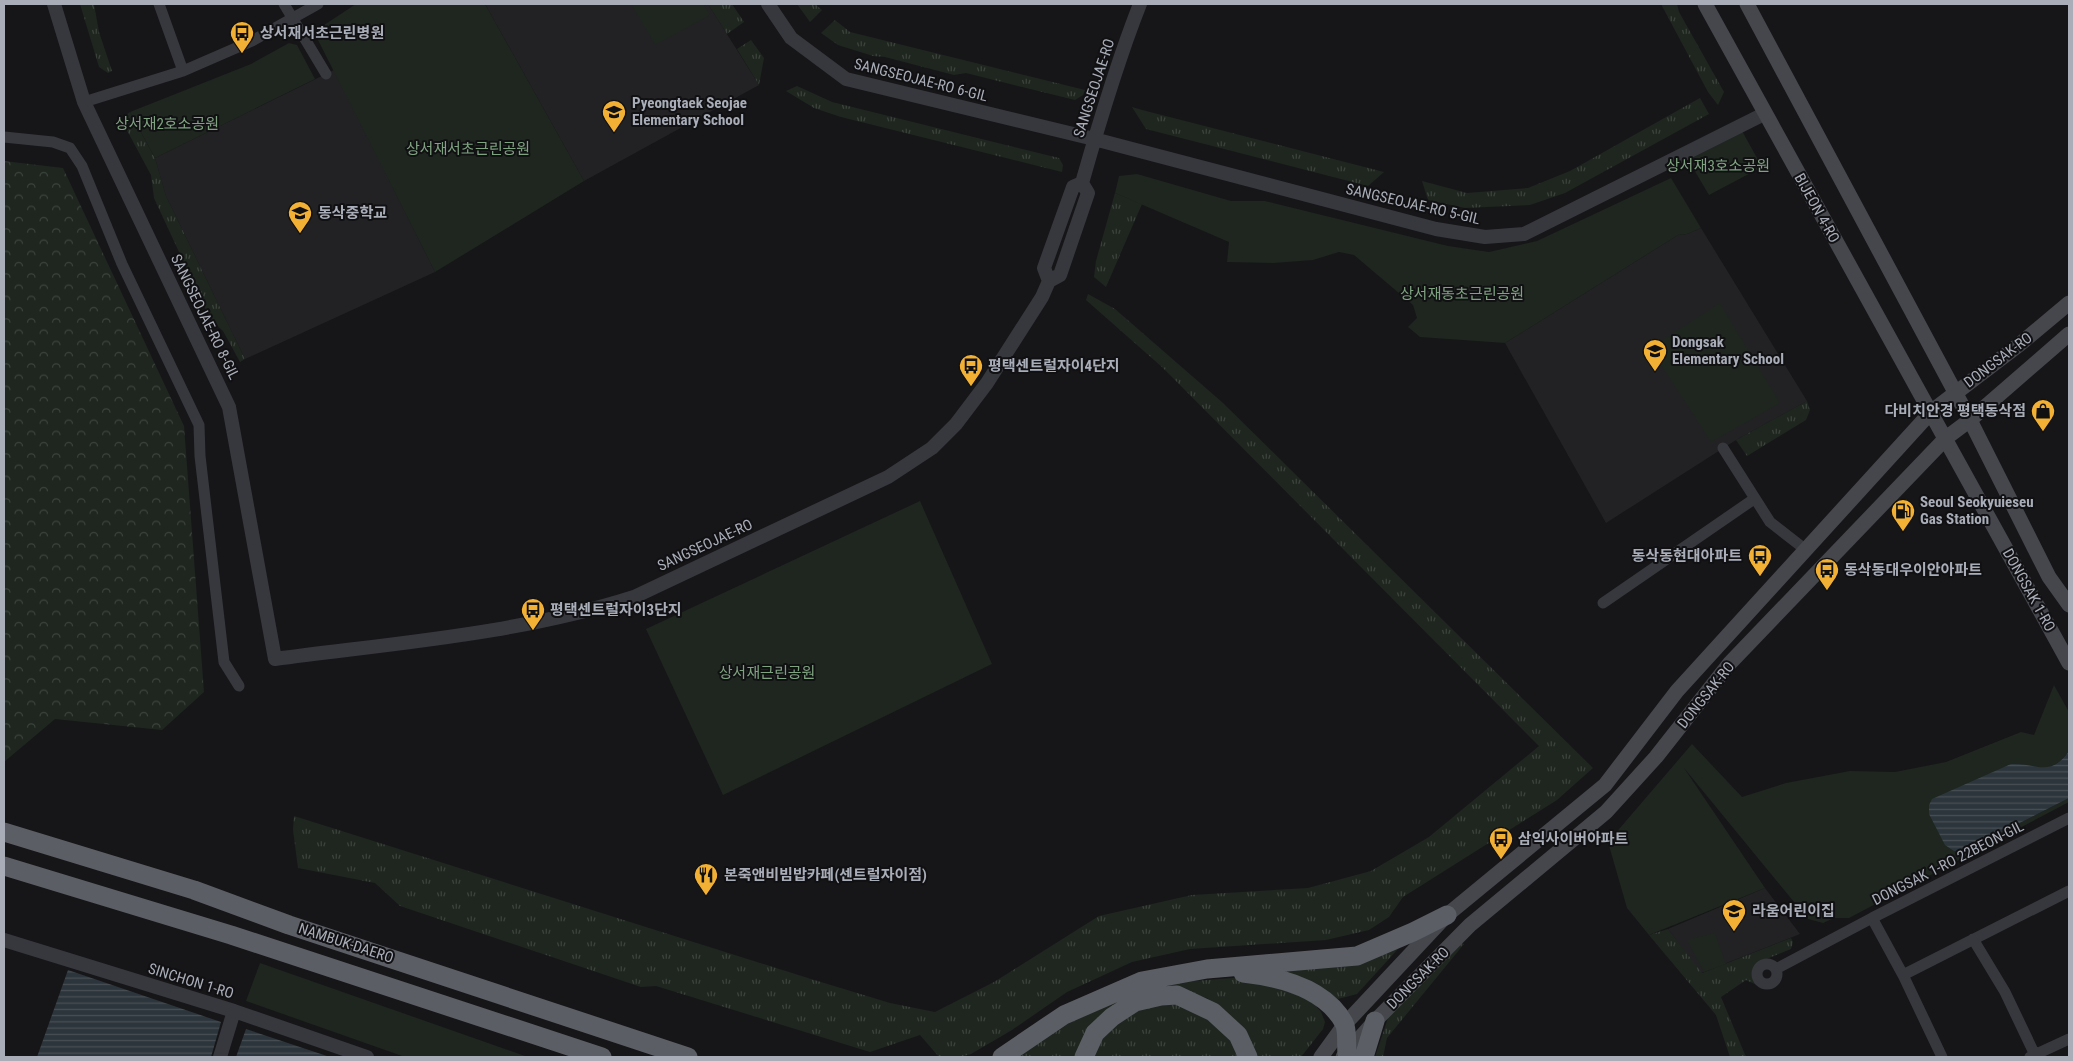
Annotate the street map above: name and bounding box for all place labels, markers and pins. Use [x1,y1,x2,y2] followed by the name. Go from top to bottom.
[229,20,255,54] bus stop icon: 상서재서초근린병원
[260,24,384,42] place label: 상서재서초근린병원
[632,94,747,129] place label: Pyeongtaek Seojae Elementary School
[601,99,627,133] school or university icon: Pyeongtaek Seojae Elementary School
[287,200,313,234] school or university icon: 동삭중학교
[318,204,387,222] place label: 동삭중학교
[1672,333,1784,368] place label: Dongsak Elementary School
[1642,338,1668,372] school or university icon: Dongsak Elementary School
[958,353,984,387] bus stop icon: 평택센트럴자이4단지
[988,357,1120,375] place label: 평택센트럴자이4단지
[2030,398,2056,432] shop icon: 다비치안경 평택동삭점
[1885,402,2026,420] place label: 다비치안경 평택동삭점
[1920,493,2034,528] place label: Seoul Seokyuieseu Gas Station
[1890,498,1916,532] fuel station icon: Seoul Seokyuieseu Gas Station
[1747,543,1773,577] bus stop icon: 동삭동현대아파트
[1632,547,1742,565] place label: 동삭동현대아파트
[1814,557,1840,591] bus stop icon: 동삭동대우이안아파트
[1844,561,1982,579] place label: 동삭동대우이안아파트
[520,597,546,631] bus stop icon: 평택센트럴자이3단지
[550,601,682,619] place label: 평택센트럴자이3단지
[1488,826,1514,860] bus stop icon: 삼익사이버아파트
[1518,830,1629,848] place label: 삼익사이버아파트
[693,862,719,896] restaurant icon: 본죽앤비빔밥카페(센트럴자이점)
[724,866,927,884] place label: 본죽앤비빔밥카페(센트럴자이점)
[1721,898,1747,932] school or university icon: 라움어린이집
[1752,902,1835,920] place label: 라움어린이집

